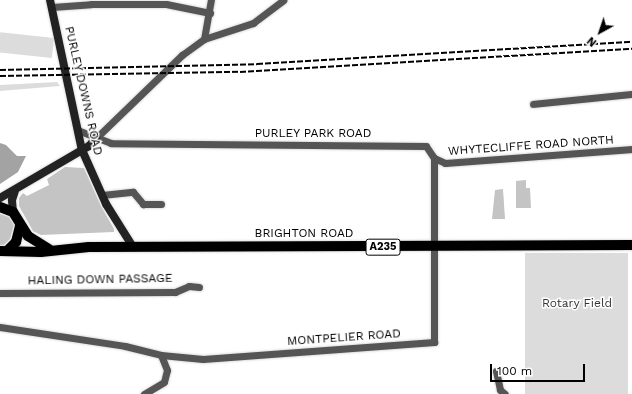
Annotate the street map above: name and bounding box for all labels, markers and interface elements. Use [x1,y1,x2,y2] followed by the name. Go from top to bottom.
[580,12,620,52] north arrow
[61,25,105,157] street label: PURLEY DOWNS ROAD
[585,34,599,49] text: N
[254,127,372,141] street label: PURLEY PARK ROAD
[448,133,614,159] street label: WHYTECLIFFE ROAD NORTH
[255,227,353,241] street label: BRIGHTON ROAD
[365,238,401,256] road number: A235
[27,272,173,288] street label: HALING DOWN PASSAGE
[542,297,612,311] park label: Rotary Field
[287,327,401,349] street label: MONTPELIER ROAD
[492,356,587,382] scale bar
[497,364,532,378] text: 100 m

